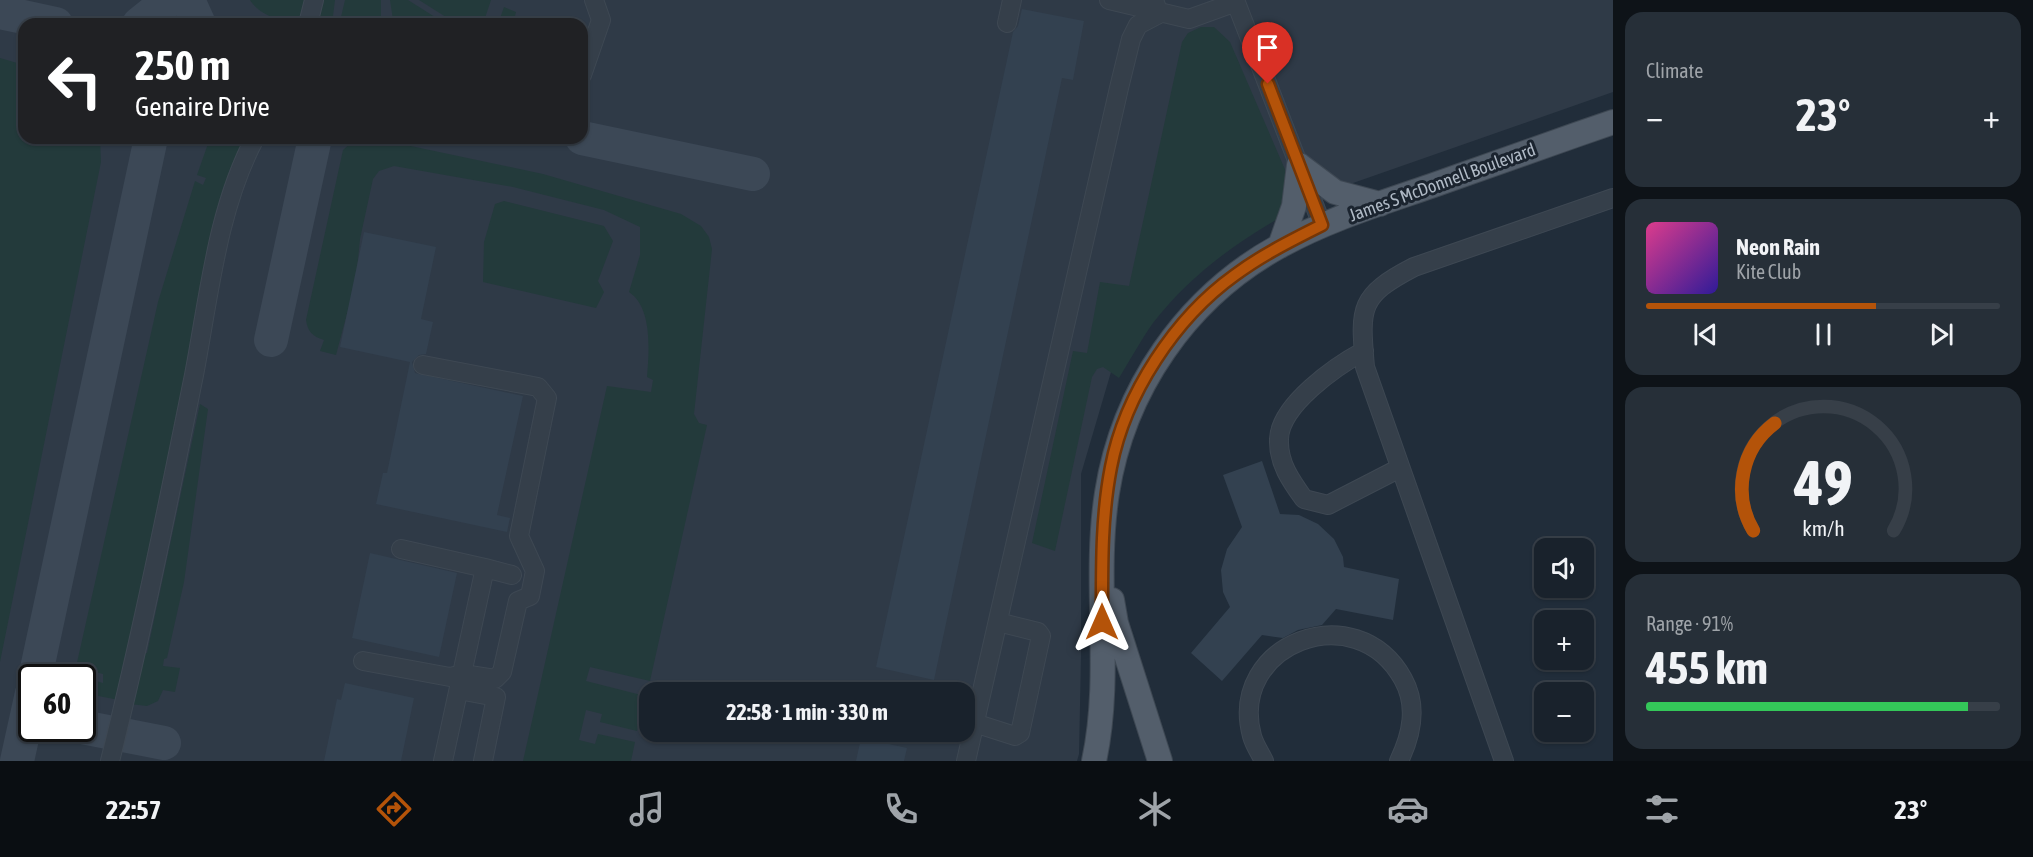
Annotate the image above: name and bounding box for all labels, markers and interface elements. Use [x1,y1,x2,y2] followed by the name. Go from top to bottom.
[1242,22,1293,84] pin
[1251,31,1284,64] icon: arrive
[135,41,230,89] text: 250 m
[36,42,114,120] icon: left
[1646,59,1703,82] text: Climate
[1796,89,1850,141] text: 23°
[135,91,270,122] text: Genaire Drive
[1646,97,1663,135] text: −
[1983,97,2000,135] text: +
[1346,138,1538,226] street label: James S McDonnell Boulevard
[1736,234,1820,260] text: Neon Rain
[1736,260,1801,283] text: Kite Club
[1689,318,1722,351] icon: previous
[1807,318,1840,351] icon: pause
[1925,318,1958,351] icon: next
[1793,447,1852,518] text: 49
[1802,517,1844,542] text: km/h
[1534,538,1594,742] map controls
[1534,538,1594,598] button: sound
[1070,590,1134,654] position arrow
[1534,610,1594,670] button: +
[1646,612,1733,635] text: Range · 91%
[1646,642,1768,694] text: 455 km
[18,664,96,742] speed limit sign: 60
[1534,682,1594,742] button: −
[726,699,888,725] text: 22:58 · 1 min · 330 m
[373,788,415,830] icon: directions
[626,788,668,830] icon: music
[880,788,922,830] icon: phone
[1134,788,1176,830] icon: climate
[1387,788,1429,830] icon: car
[1641,788,1683,830] icon: filters
[106,794,161,825] text: 22:57
[1894,794,1927,825] text: 23°

